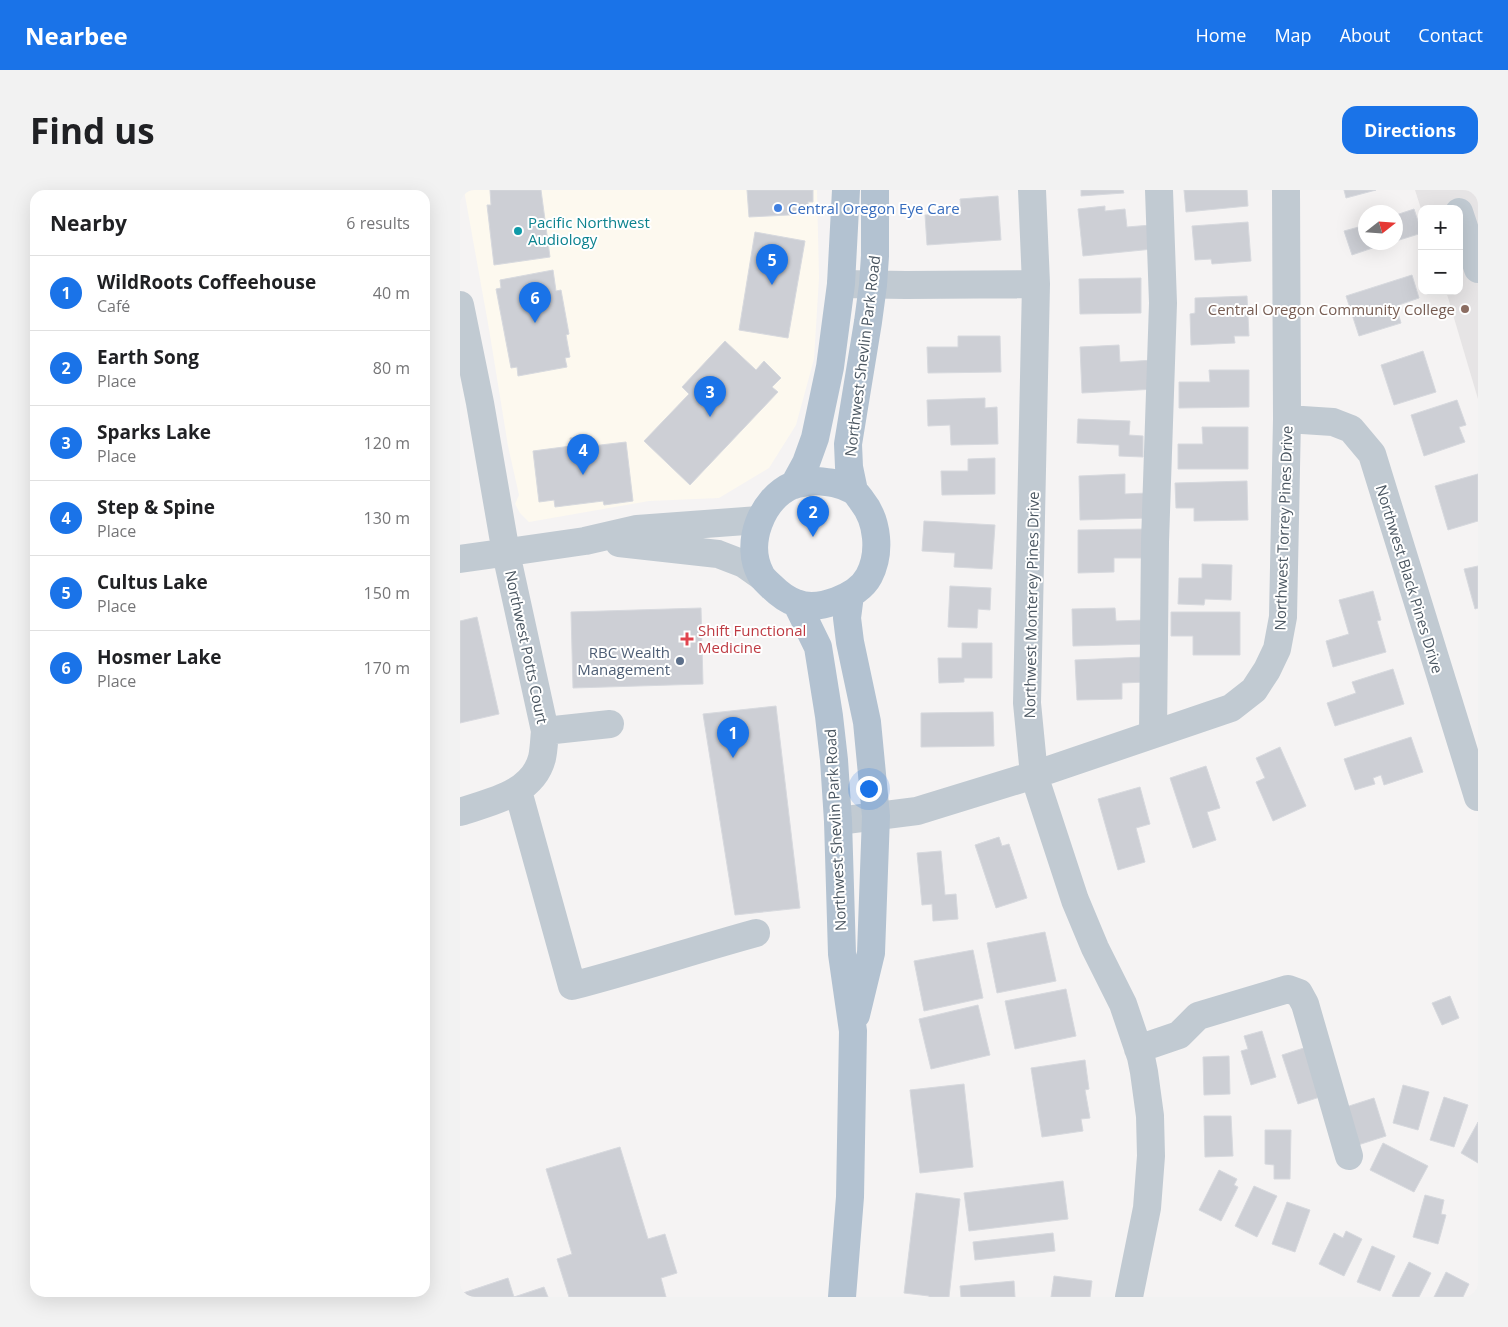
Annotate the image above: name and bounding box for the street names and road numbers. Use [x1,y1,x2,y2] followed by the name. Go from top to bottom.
[840,254,884,458] street label: Northwest Shevlin Park Road
[1269,425,1297,631] street label: Northwest Torrey Pines Drive
[1372,482,1448,676] street label: Northwest Black Pines Drive
[1019,491,1043,719] street label: Northwest Monterey Pines Drive
[501,568,553,726] street label: Northwest Potts Court
[820,728,850,932] street label: Northwest Shevlin Park Road

